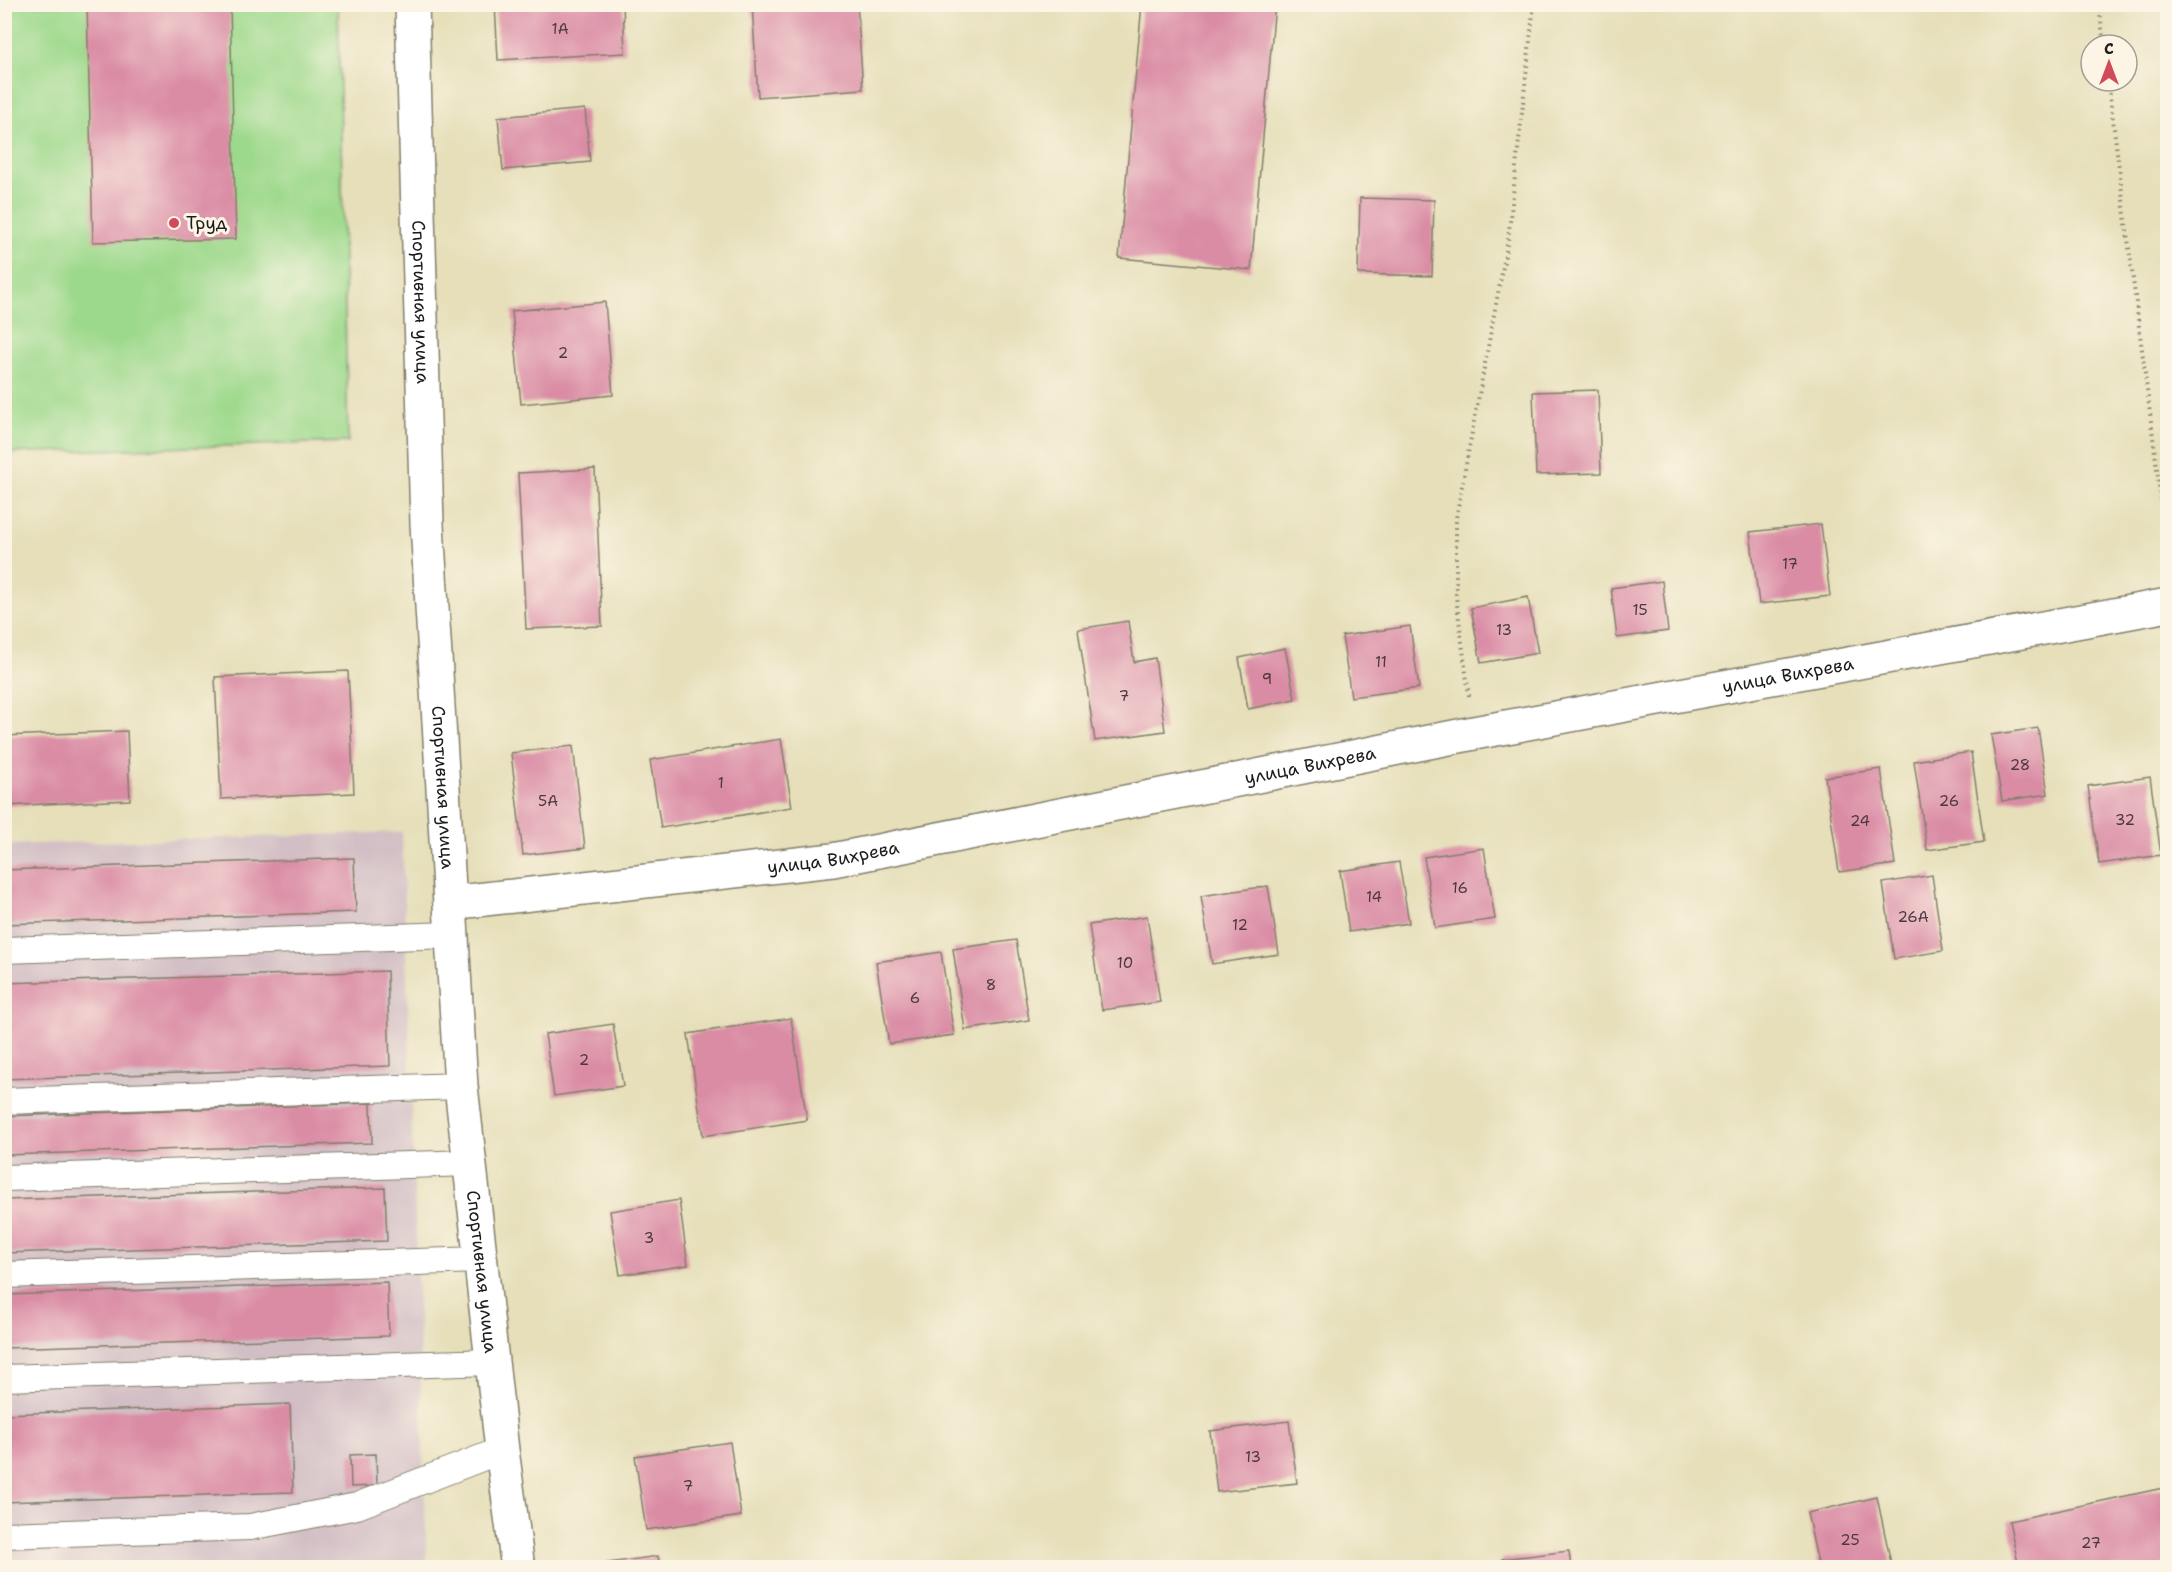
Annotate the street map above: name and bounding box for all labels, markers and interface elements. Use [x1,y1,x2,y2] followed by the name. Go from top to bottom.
[551,19,569,39] house number: 1А
[2079,33,2139,93] north arrow
[2104,38,2114,59] text: С
[186,211,228,235] place label: Труд
[167,216,181,230] marker: Труд
[406,220,435,384] street label: Спортивная улица
[558,343,568,363] house number: 2
[1782,554,1798,574] house number: 17
[1632,600,1648,620] house number: 15
[1496,620,1512,640] house number: 13
[1720,651,1856,699] street label: улица Вихрева
[1375,652,1387,672] house number: 11
[1262,669,1272,689] house number: 9
[1119,686,1129,706] house number: 7
[426,705,460,870] street label: Спортивная улица
[1243,741,1378,790] street label: улица Вихрева
[2010,755,2030,775] house number: 28
[718,773,724,793] house number: 1
[538,791,558,811] house number: 5А
[1939,791,1959,811] house number: 26
[2115,810,2135,830] house number: 32
[1850,811,1870,831] house number: 24
[766,835,901,879] street label: улица Вихрева
[1452,878,1468,898] house number: 16
[1366,887,1382,907] house number: 14
[1897,907,1929,927] house number: 26А
[1232,915,1248,935] house number: 12
[1117,953,1133,973] house number: 10
[986,975,996,995] house number: 8
[910,988,920,1008] house number: 6
[579,1050,589,1070] house number: 2
[461,1189,503,1354] street label: Спортивная улица
[644,1228,654,1248] house number: 3
[1245,1447,1261,1467] house number: 13
[683,1476,693,1496] house number: 7
[1840,1530,1860,1550] house number: 25
[2081,1533,2101,1553] house number: 27

